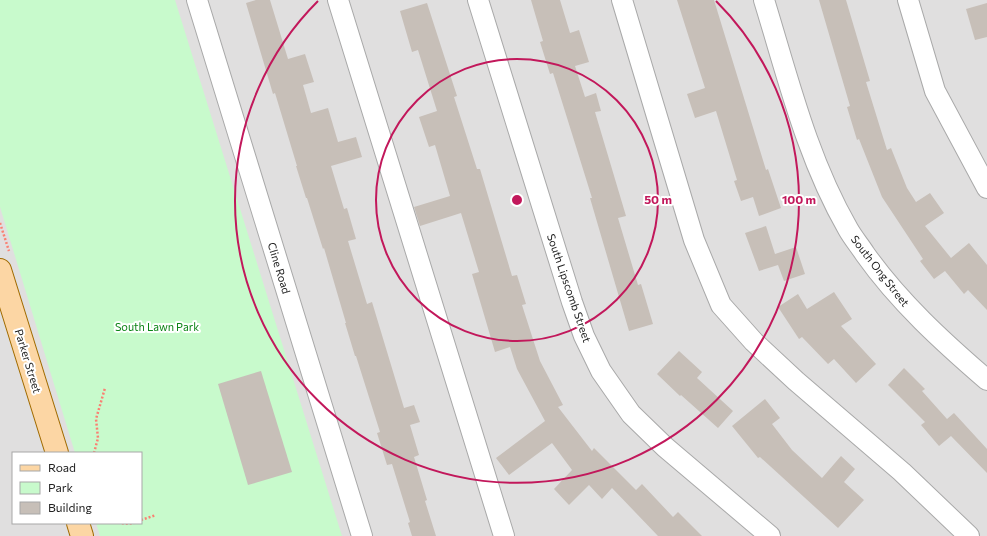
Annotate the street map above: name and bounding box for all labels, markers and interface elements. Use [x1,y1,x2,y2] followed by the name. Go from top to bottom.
[644,192,672,206] text: 50 m
[782,192,816,206] text: 100 m
[510,193,524,207] centre of rings
[545,232,594,344] street label: South Lipscomb Street
[849,233,912,309] street label: South Ong Street
[266,241,293,295] street label: Cline Road
[115,320,199,333] park label: South Lawn Park
[13,327,45,395] street label: Parker Street
[12,452,142,524] legend
[48,460,76,474] text: Road
[48,480,74,494] text: Park
[48,500,92,514] text: Building

